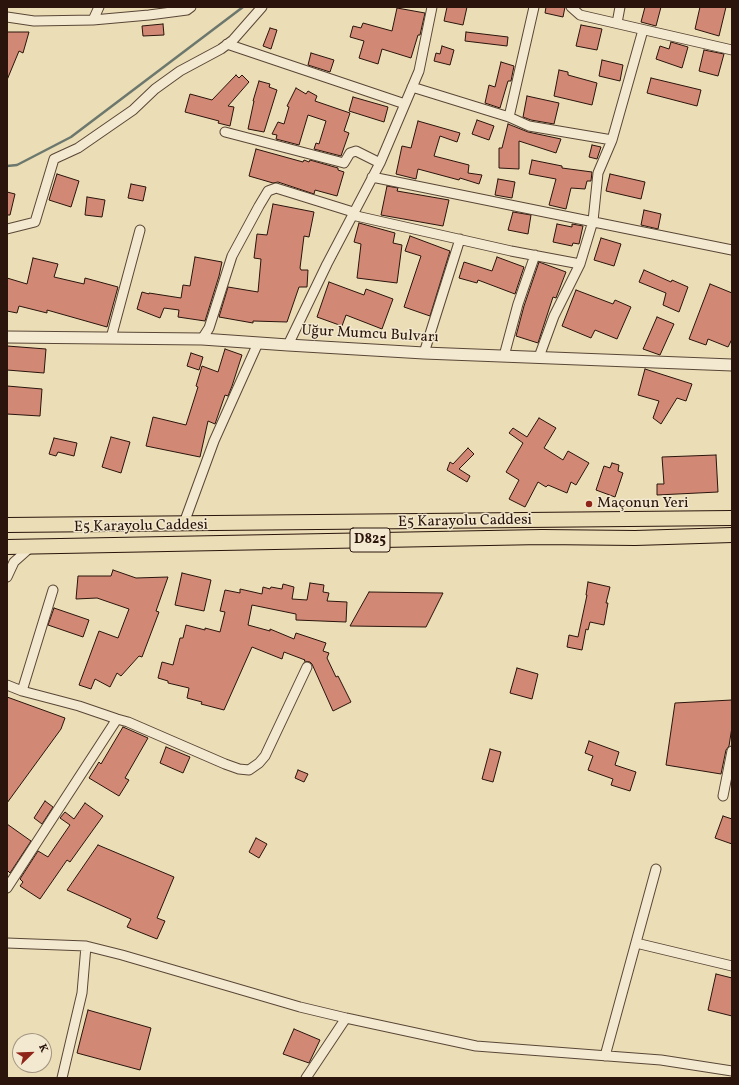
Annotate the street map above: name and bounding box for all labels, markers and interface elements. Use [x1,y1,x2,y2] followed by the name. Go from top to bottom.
[301,322,439,348] street label: Uğur Mumcu Bulvarı
[597,495,688,513] place label: Maçonun Yeri
[584,499,594,509] marker: Maçonun Yeri
[398,512,532,532] street label: E5 Karayolu Caddesi
[74,517,208,537] street label: E5 Karayolu Caddesi
[350,528,390,552] road number: D825
[12,1033,52,1073] north arrow
[34,1042,51,1055] text: K

